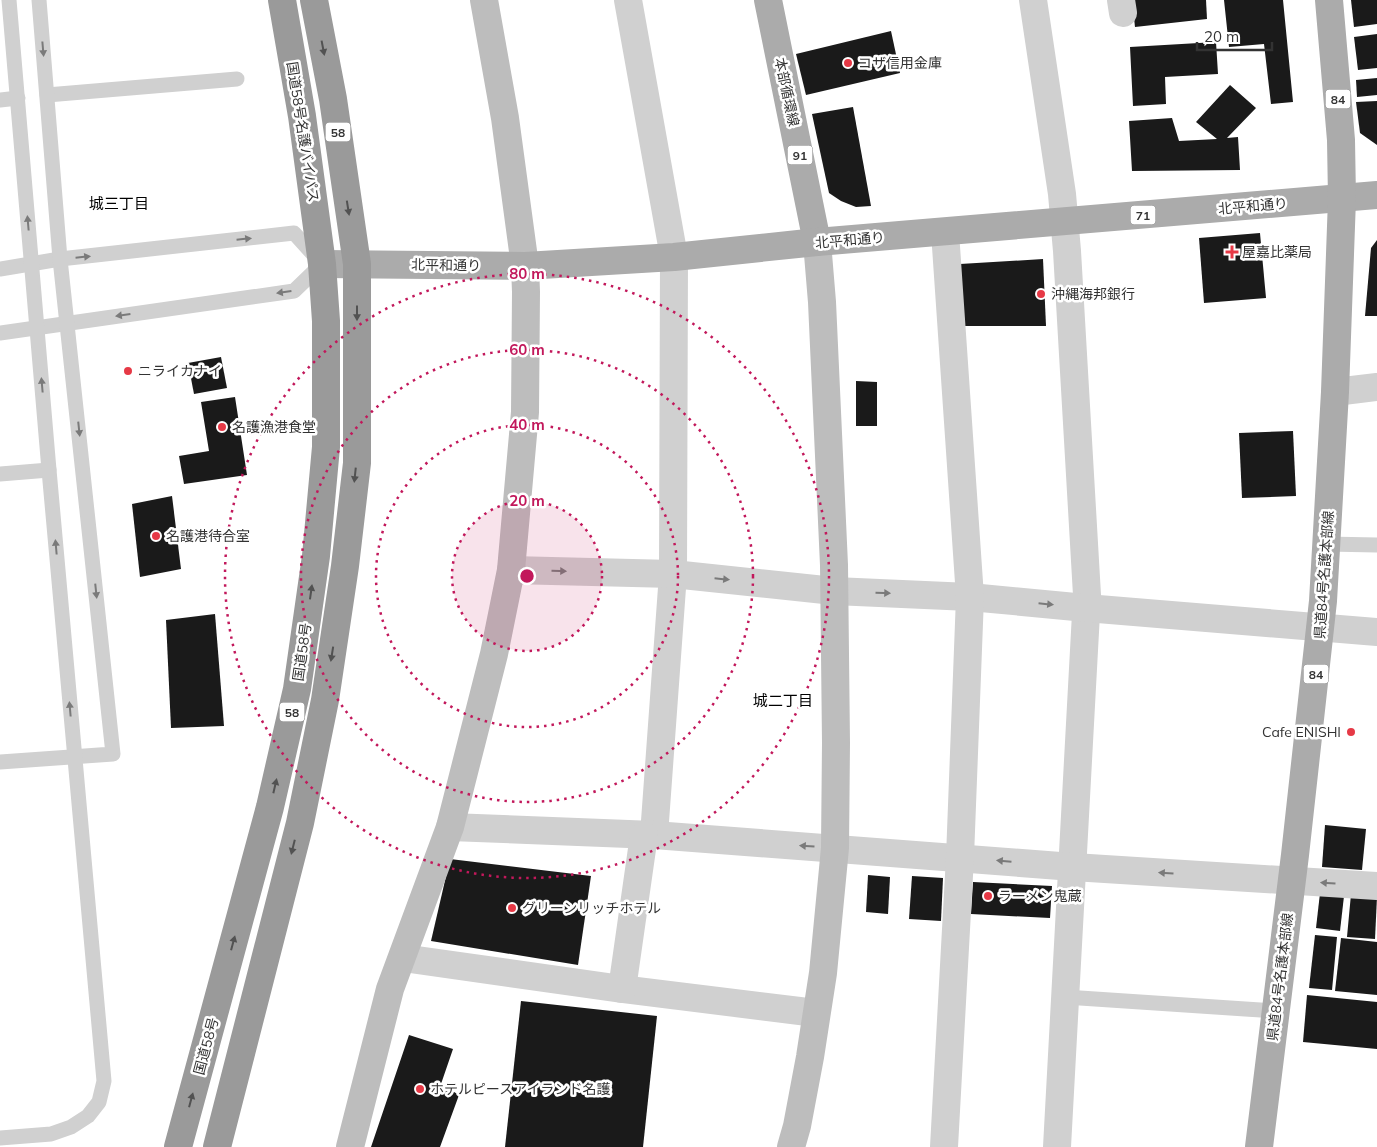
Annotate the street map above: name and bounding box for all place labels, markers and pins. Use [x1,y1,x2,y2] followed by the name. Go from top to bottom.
[858,54,942,72] place label: コザ信用金庫
[842,57,854,69] marker: コザ信用金庫
[1242,243,1312,261] place label: 屋嘉比薬局
[1226,246,1238,258] marker: 屋嘉比薬局
[1051,285,1135,303] place label: 沖縄海邦銀行
[1035,288,1047,300] marker: 沖縄海邦銀行
[138,362,222,380] place label: ニライカナイ
[122,365,134,377] marker: ニライカナイ
[232,418,316,436] place label: 名護漁港食堂
[216,421,228,433] marker: 名護漁港食堂
[166,527,250,545] place label: 名護港待合室
[150,530,162,542] marker: 名護港待合室
[518,567,536,585] centre of rings
[1262,723,1341,741] place label: Cafe ENISHI
[1345,726,1357,738] marker: Cafe ENISHI
[998,887,1081,905] place label: ラーメン鬼蔵
[982,890,994,902] marker: ラーメン鬼蔵
[522,899,661,917] place label: グリーンリッチホテル
[506,902,518,914] marker: グリーンリッチホテル
[430,1080,611,1098] place label: ホテルピースアイランド名護
[414,1083,426,1095] marker: ホテルピースアイランド名護

